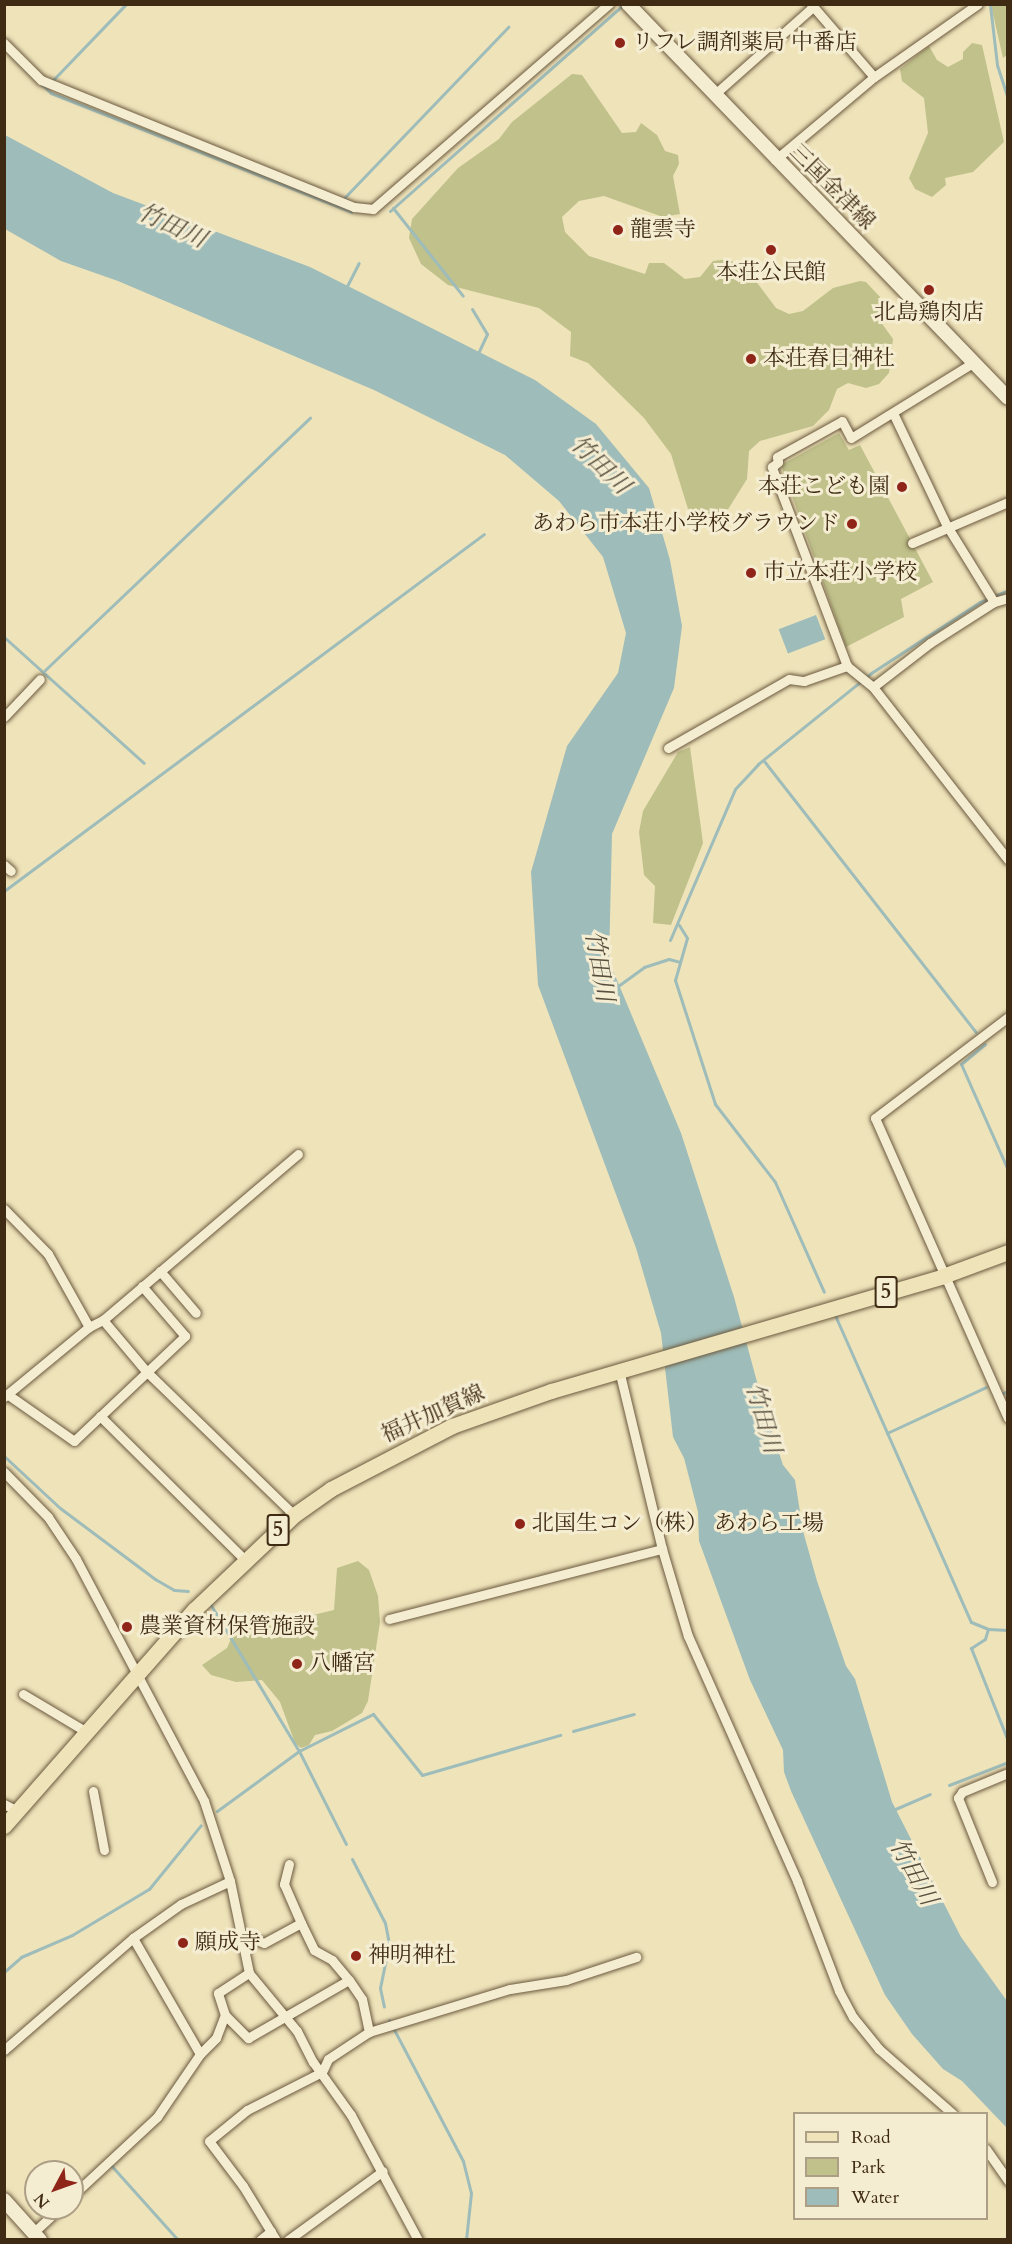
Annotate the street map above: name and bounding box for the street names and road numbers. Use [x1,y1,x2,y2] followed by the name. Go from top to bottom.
[784,139,880,235] street label: 三国金津線
[874,1274,898,1310] road number: 5
[377,1380,489,1448] street label: 福井加賀線
[266,1512,290,1548] road number: 5

